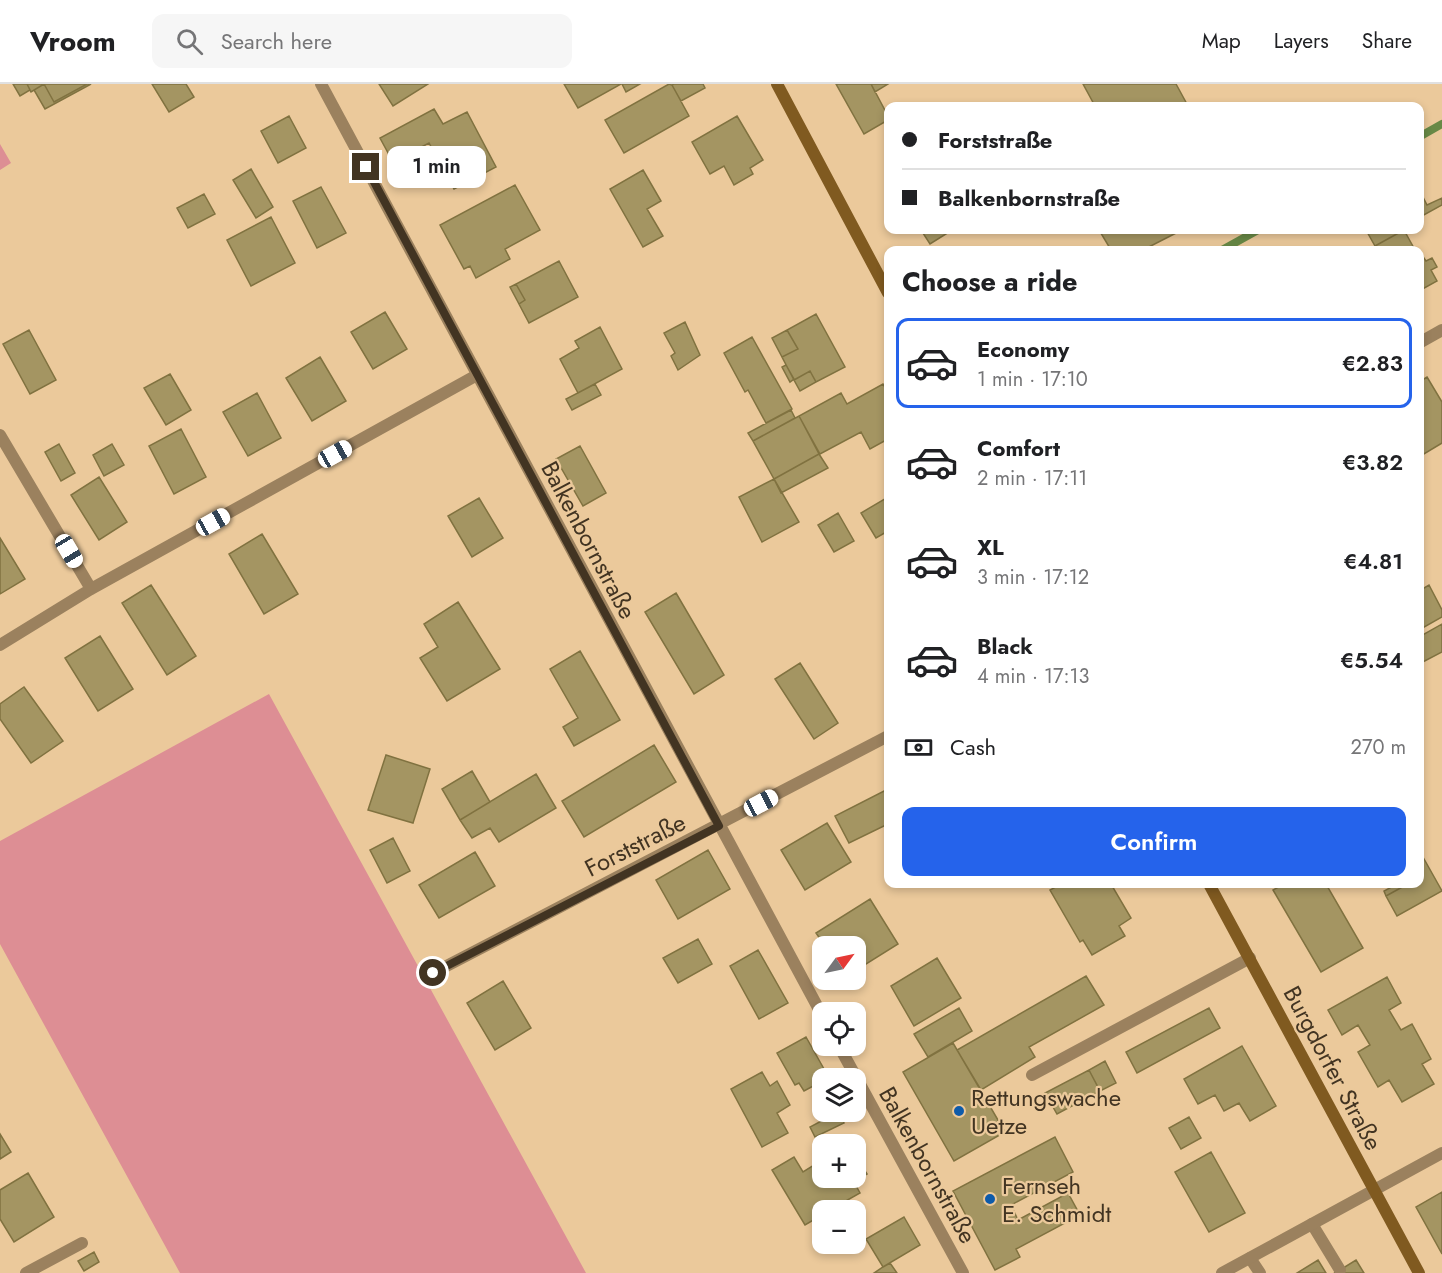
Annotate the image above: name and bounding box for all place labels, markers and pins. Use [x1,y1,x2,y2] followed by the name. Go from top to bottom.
[971,1080,1121,1143] place label: Rettungswache Uetze
[952,1104,966,1118] marker: Rettungswache Uetze
[1002,1168,1111,1231] place label: Fernseh E. Schmidt
[983,1192,997,1206] marker: Fernseh E. Schmidt

